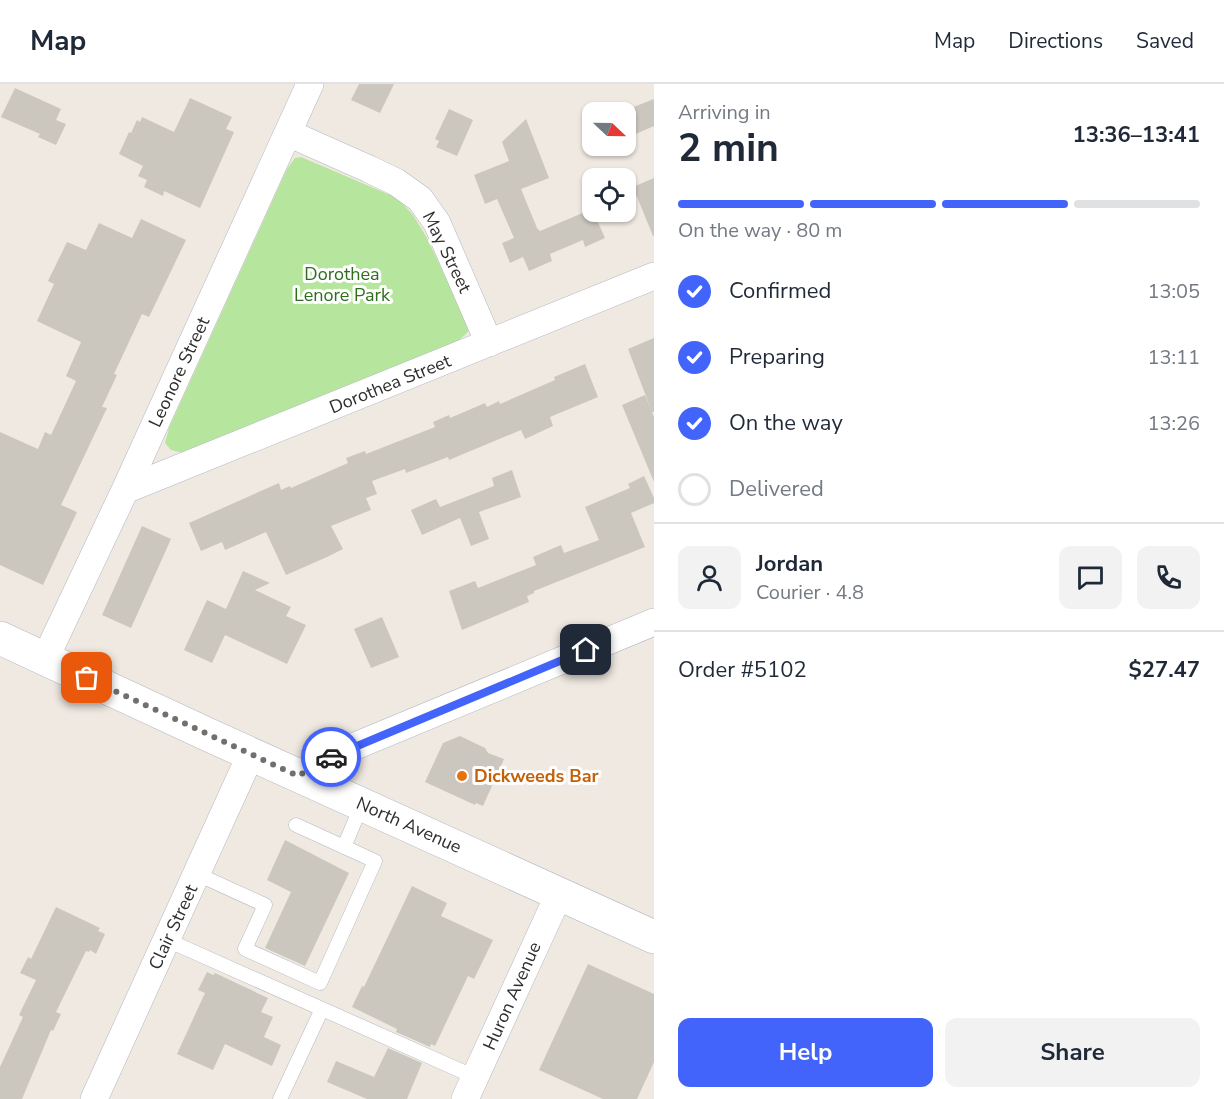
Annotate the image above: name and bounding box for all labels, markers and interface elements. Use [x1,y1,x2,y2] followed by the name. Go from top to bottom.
[30,22,86,60] text: Map
[934,27,975,55] text: Map
[1008,27,1103,55] text: Directions
[1136,27,1194,55] text: Saved
[678,99,771,126] text: Arriving in
[582,102,636,156] north arrow
[582,102,636,222] map controls
[1072,120,1200,150] text: 13:36–13:41
[678,122,779,175] text: 2 min
[582,168,636,222] button: locate
[417,207,477,297] street label: May Street
[678,217,842,244] text: On the way · 80 m
[294,262,391,307] park label: Dorothea Lenore Park
[678,275,711,308] icon: check
[729,276,831,306] text: Confirmed
[1147,278,1200,305] text: 13:05
[143,312,215,431] street label: Leonore Street
[678,341,711,374] icon: check
[729,342,825,372] text: Preparing
[1147,344,1200,371] text: 13:11
[326,348,455,419] street label: Dorothea Street
[678,407,711,440] icon: check
[729,408,843,438] text: On the way
[1147,410,1200,437] text: 13:26
[729,474,824,504] text: Delivered
[678,546,741,609] button: person
[1059,546,1122,609] button: chat
[1137,546,1200,609] button: phone
[756,549,823,579] text: Jordan
[756,579,864,606] text: Courier · 4.8
[560,624,611,675] pin
[569,633,602,666] icon: home
[61,652,112,703] pin
[678,655,807,685] text: Order #5102
[1129,655,1200,685] text: $27.47
[70,661,103,694] icon: bag
[301,727,361,787] courier
[315,741,348,774] icon: car
[474,764,599,788] place label: Dickweeds Bar
[455,769,469,783] marker: Dickweeds Bar
[353,791,465,859] street label: North Avenue
[143,880,203,973] street label: Clair Street
[477,938,547,1054] street label: Huron Avenue
[678,1018,933,1087] button: Help
[945,1018,1200,1087] button: Share

